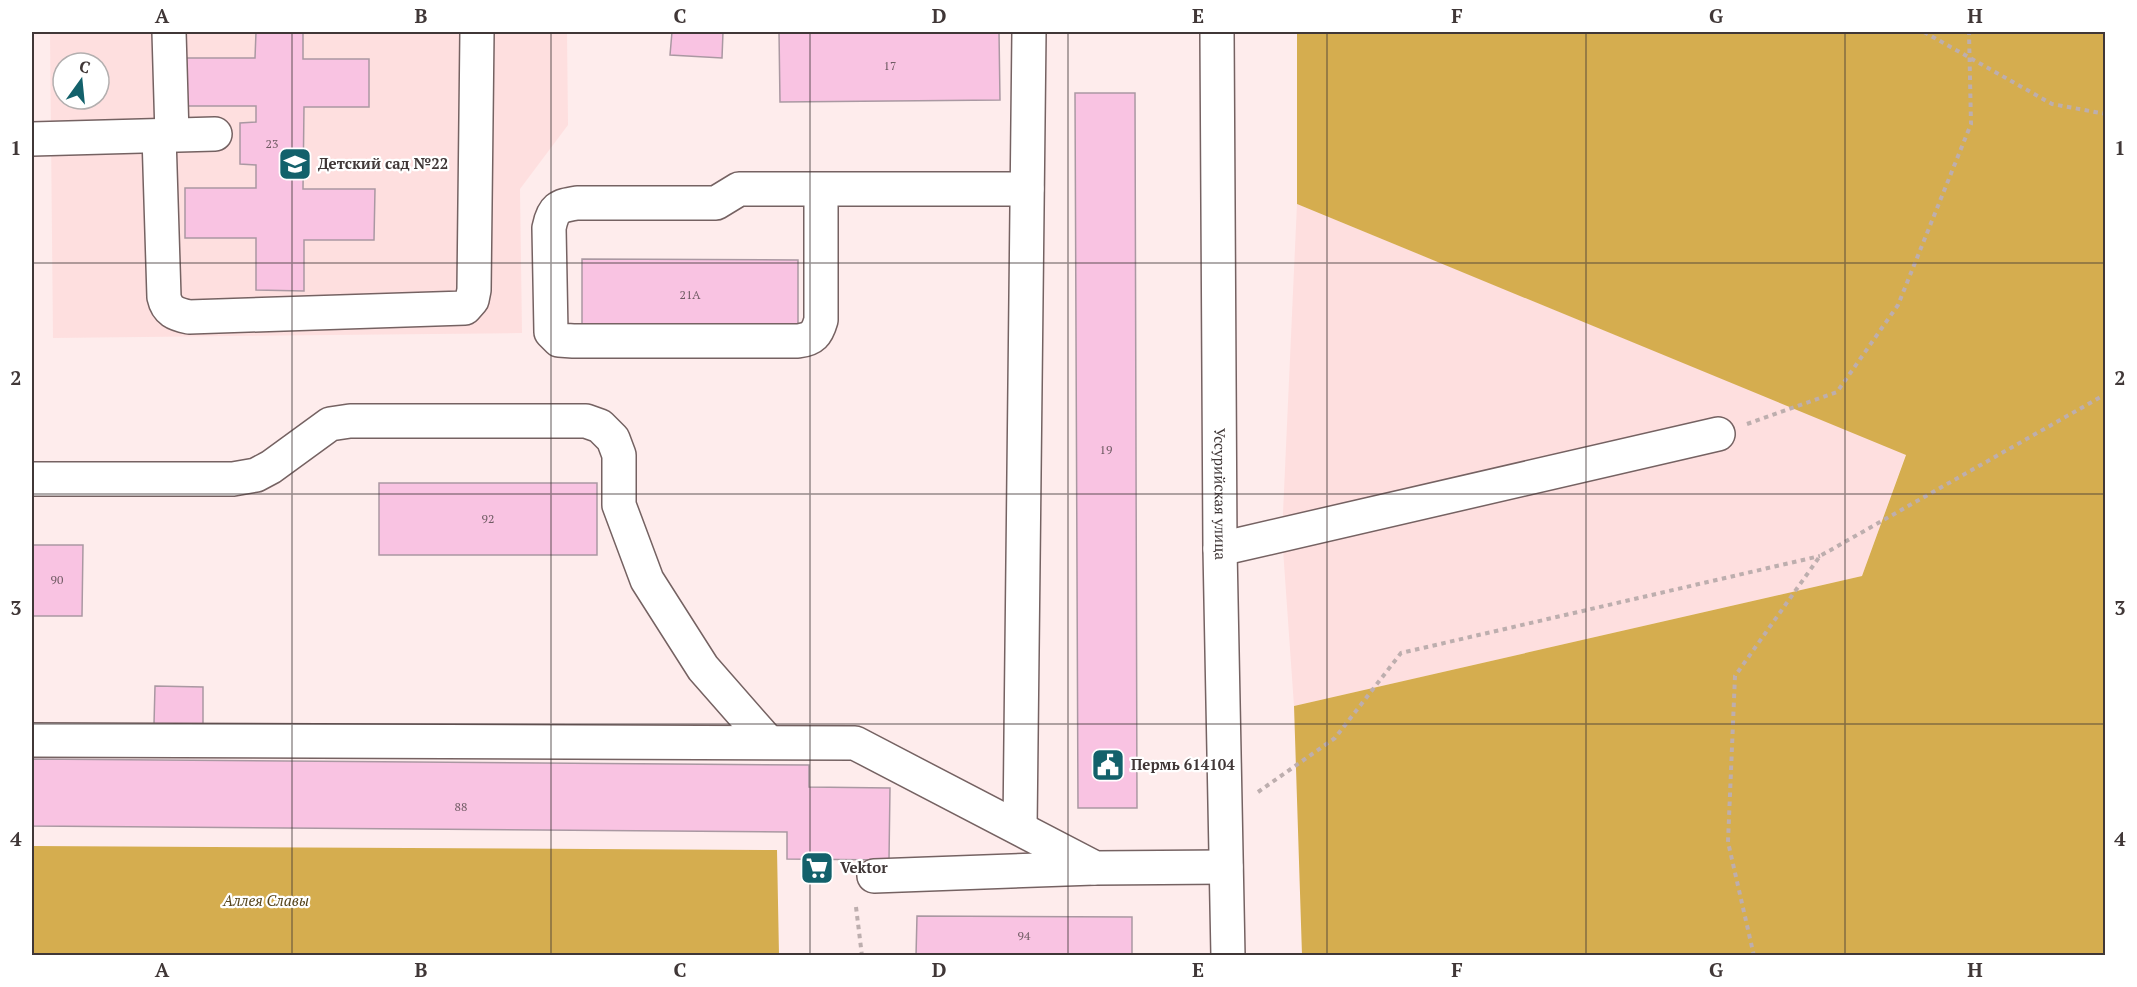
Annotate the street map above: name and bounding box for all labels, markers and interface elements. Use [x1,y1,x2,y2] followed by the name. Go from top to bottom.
[155,2,170,29] text: A
[415,2,428,29] text: B
[673,2,687,29] text: C
[932,2,946,29] text: D
[1192,2,1204,29] text: E
[1451,2,1463,29] text: F
[1709,2,1723,29] text: G
[1967,2,1983,29] text: H
[51,51,111,111] north arrow
[77,55,93,78] text: С
[884,58,896,73] house number: 17
[10,134,22,161] text: 1
[2114,134,2126,161] text: 1
[266,136,278,151] house number: 23
[277,146,313,182] school or university icon: Детский сад №22
[318,153,448,173] place label: Детский сад №22
[680,287,701,302] house number: 21А
[10,364,22,391] text: 2
[2114,364,2126,391] text: 2
[1210,428,1231,561] street label: Уссурийская улица
[1100,442,1112,457] house number: 19
[482,511,494,526] house number: 92
[51,572,63,587] house number: 90
[10,594,22,621] text: 3
[2114,594,2126,621] text: 3
[1090,747,1126,783] public building icon: Пермь 614104
[1131,754,1235,774] place label: Пермь 614104
[455,799,467,814] house number: 88
[10,825,22,852] text: 4
[2114,825,2126,852] text: 4
[799,850,835,886] supermarket icon: Vektor
[840,857,888,877] place label: Vektor
[222,890,309,910] park label: Аллея Славы
[1018,928,1031,943] house number: 94
[155,956,170,983] text: A
[415,956,428,983] text: B
[673,956,687,983] text: C
[932,956,946,983] text: D
[1192,956,1204,983] text: E
[1451,956,1463,983] text: F
[1709,956,1723,983] text: G
[1967,956,1983,983] text: H

